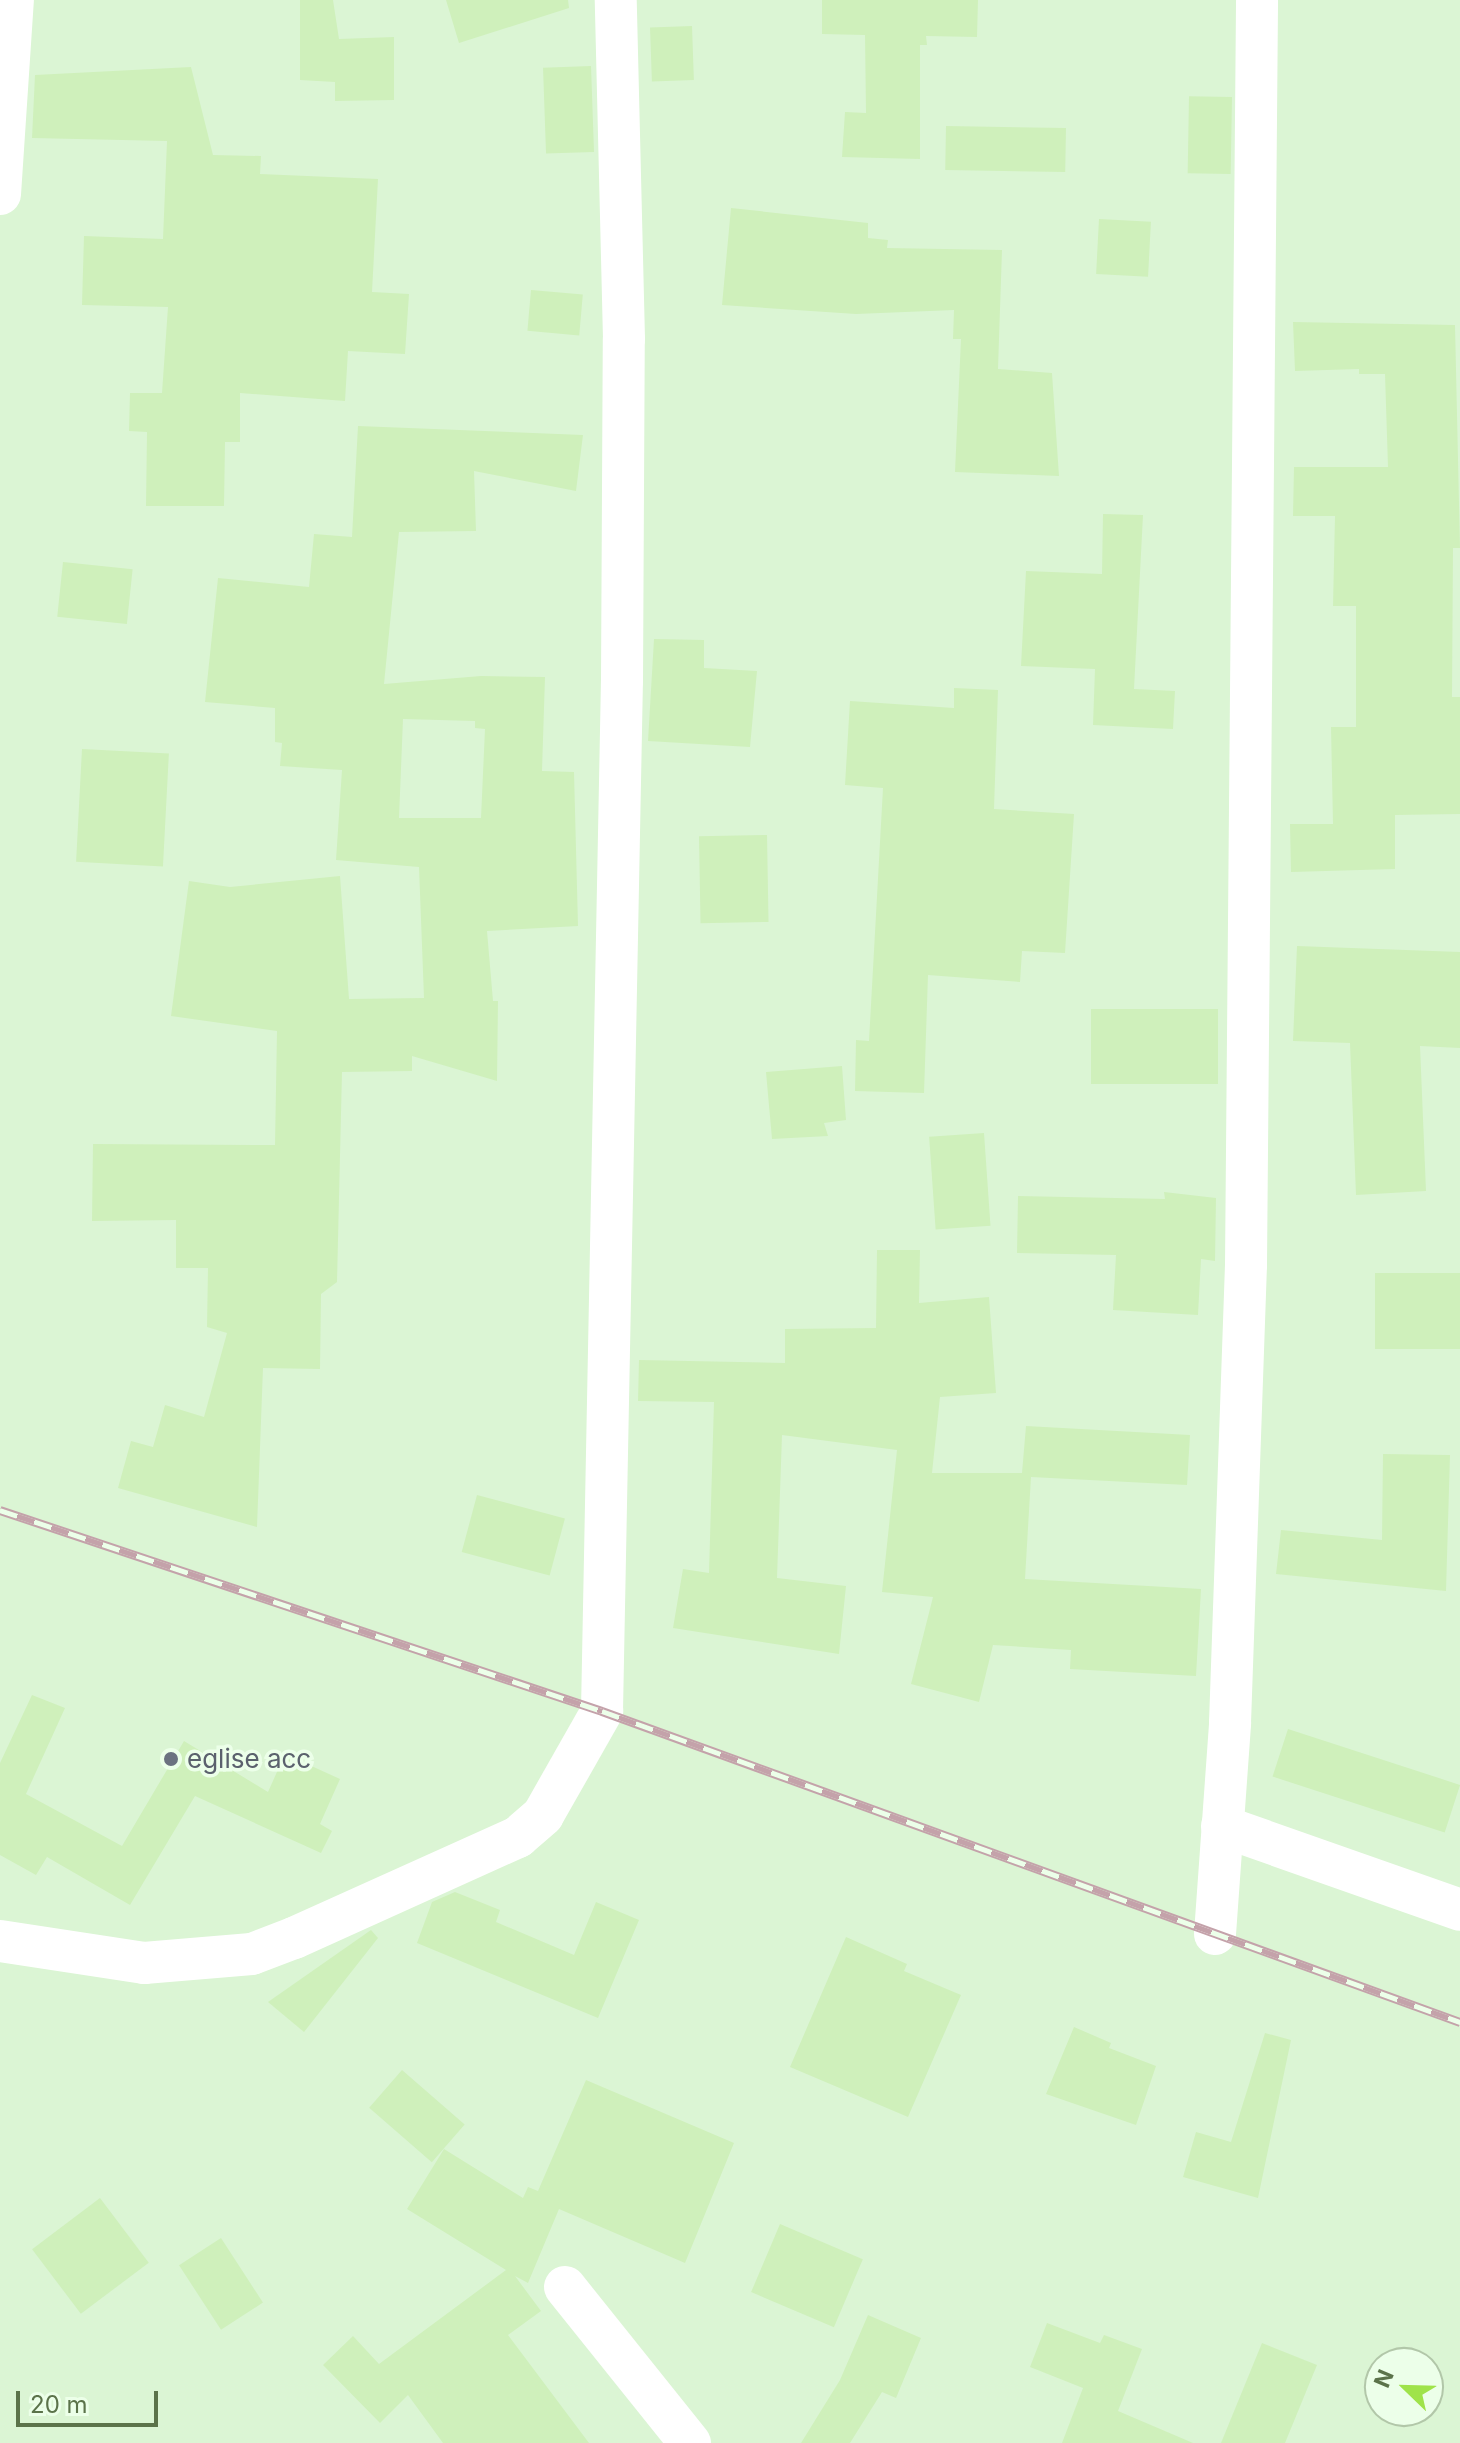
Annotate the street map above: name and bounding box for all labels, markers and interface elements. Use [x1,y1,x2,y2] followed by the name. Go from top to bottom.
[187,1743,311,1775] place label: eglise acc
[162,1750,180,1768] marker: eglise acc
[1364,2347,1444,2427] north arrow
[1369,2366,1399,2391] text: N
[20,2375,162,2425] scale bar
[30,2390,88,2419] text: 20 m

